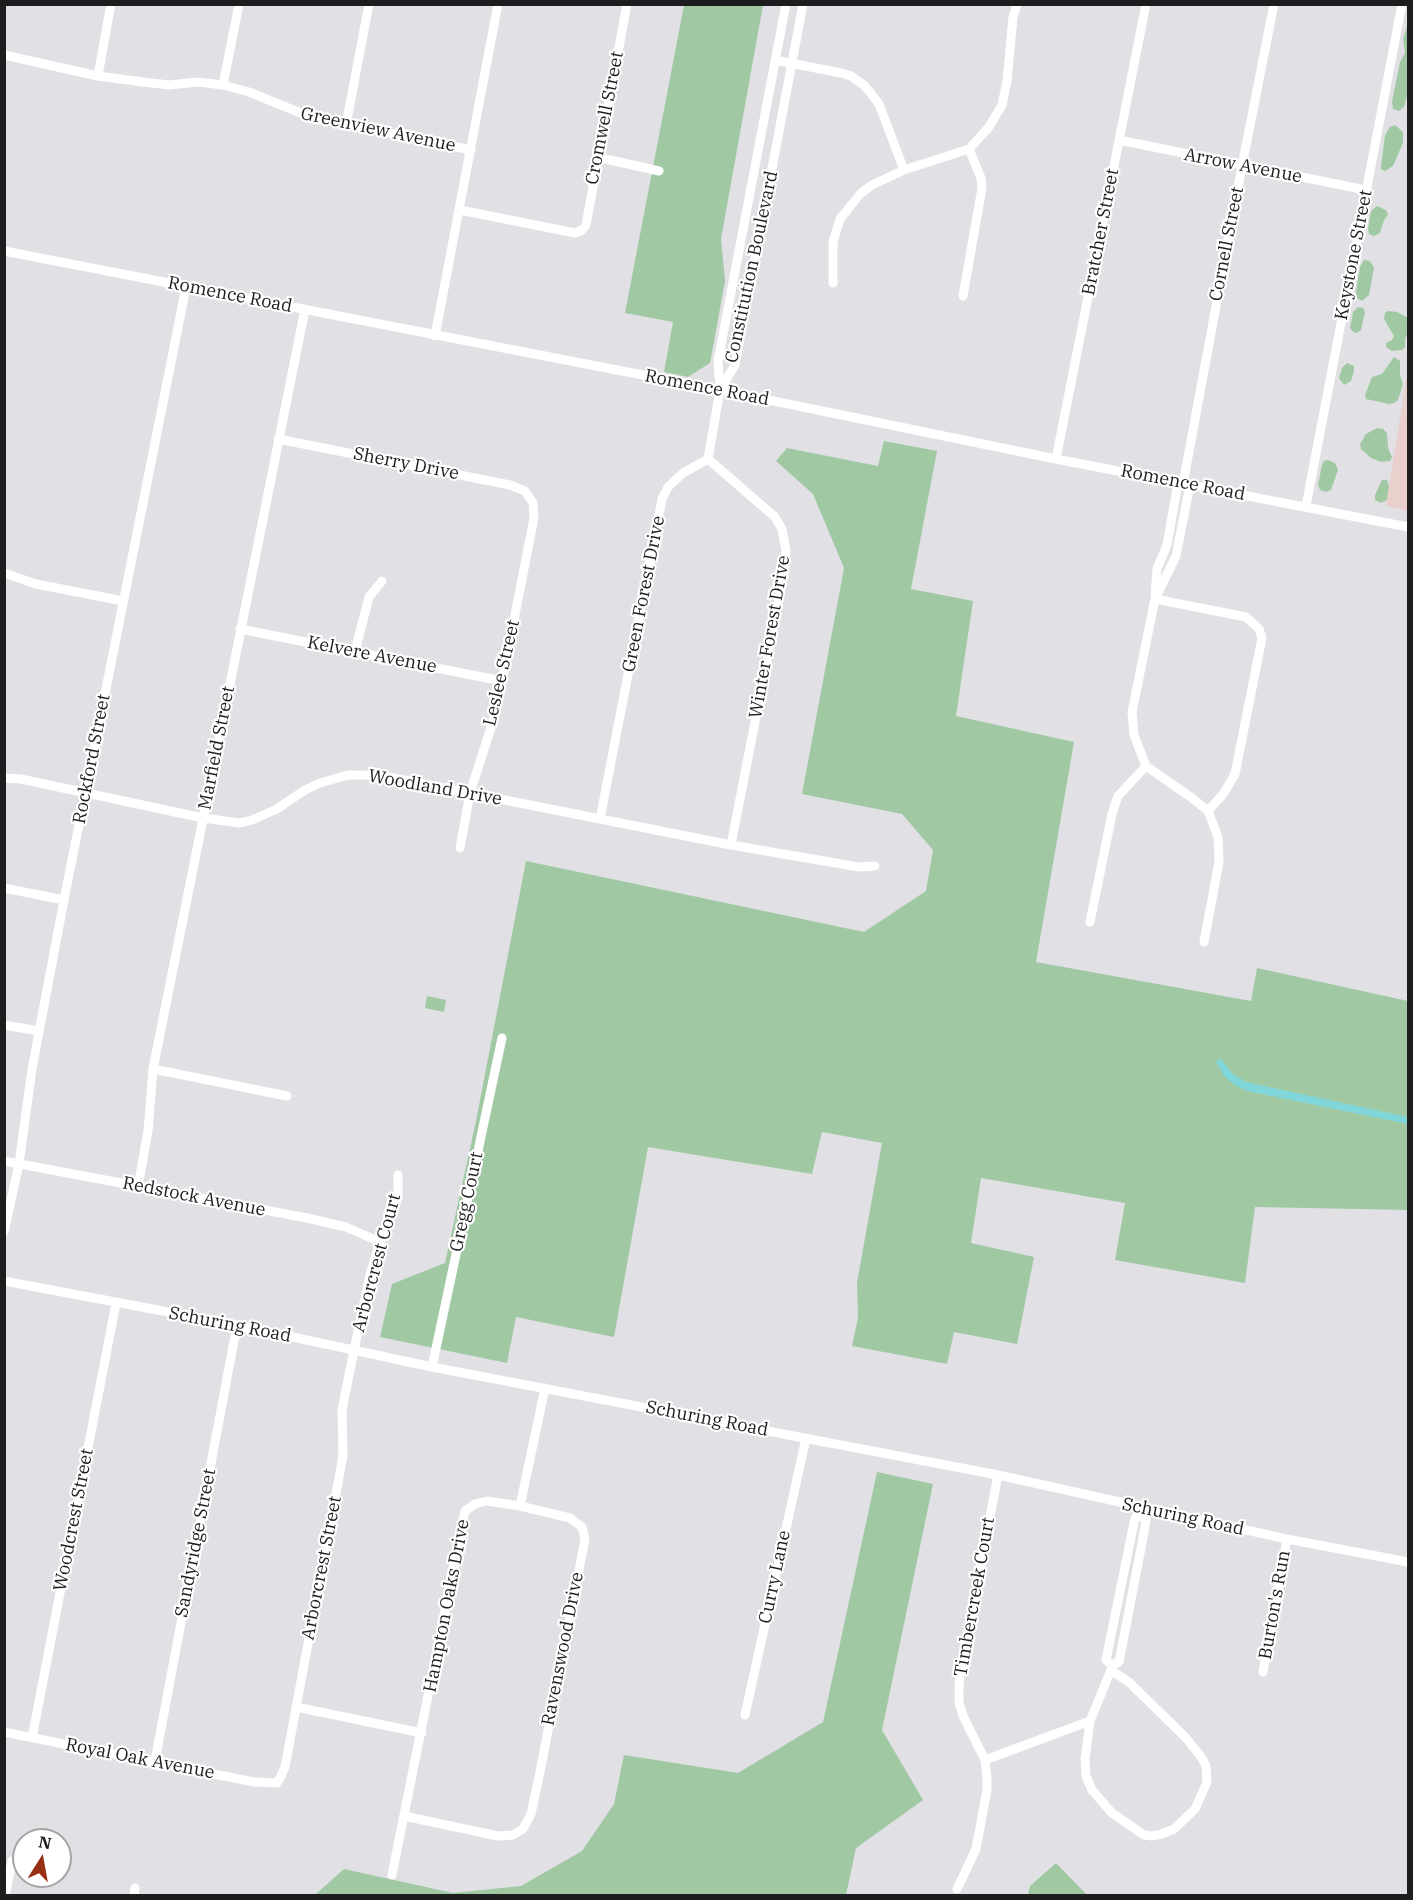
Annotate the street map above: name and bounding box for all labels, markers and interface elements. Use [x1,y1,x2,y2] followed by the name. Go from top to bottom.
[581,49,629,187] street label: Cromwell Street
[299,103,457,157] street label: Greenview Avenue
[1182,144,1304,188] street label: Arrow Avenue
[1078,167,1124,297] street label: Bratcher Street
[721,169,783,365] street label: Constitution Boulevard
[1205,185,1249,303] street label: Cornell Street
[1331,188,1377,322] street label: Keystone Street
[166,272,294,318] street label: Romence Road
[643,365,771,411] street label: Romence Road
[351,443,461,485] street label: Sherry Drive
[1119,460,1247,506] street label: Romence Road
[618,514,670,674] street label: Green Forest Drive
[745,554,795,720] street label: Winter Forest Drive
[479,618,525,728] street label: Leslee Street
[305,632,439,678] street label: Kelvere Avenue
[194,684,240,812] street label: Marfield Street
[69,692,115,826] street label: Rockford Street
[366,766,504,810] street label: Woodland Drive
[446,1150,488,1254] street label: Gregg Court
[121,1173,267,1221] street label: Redstock Avenue
[348,1191,406,1335] street label: Arborcrest Court
[167,1303,293,1347] street label: Schuring Road
[644,1397,770,1441] street label: Schuring Road
[50,1447,98,1593] street label: Woodcrest Street
[171,1467,221,1619] street label: Sandyridge Street
[297,1494,347,1642] street label: Arborcrest Street
[1120,1494,1246,1540] street label: Schuring Road
[950,1516,1000,1678] street label: Timbercreek Court
[420,1518,474,1694] street label: Hampton Oaks Drive
[755,1528,795,1626] street label: Curry Lane
[1255,1549,1295,1661] street label: Burton's Run
[538,1570,588,1728] street label: Ravenswood Drive
[64,1734,216,1784] street label: Royal Oak Avenue
[12,1828,72,1888] north arrow
[37,1831,53,1853] text: N

